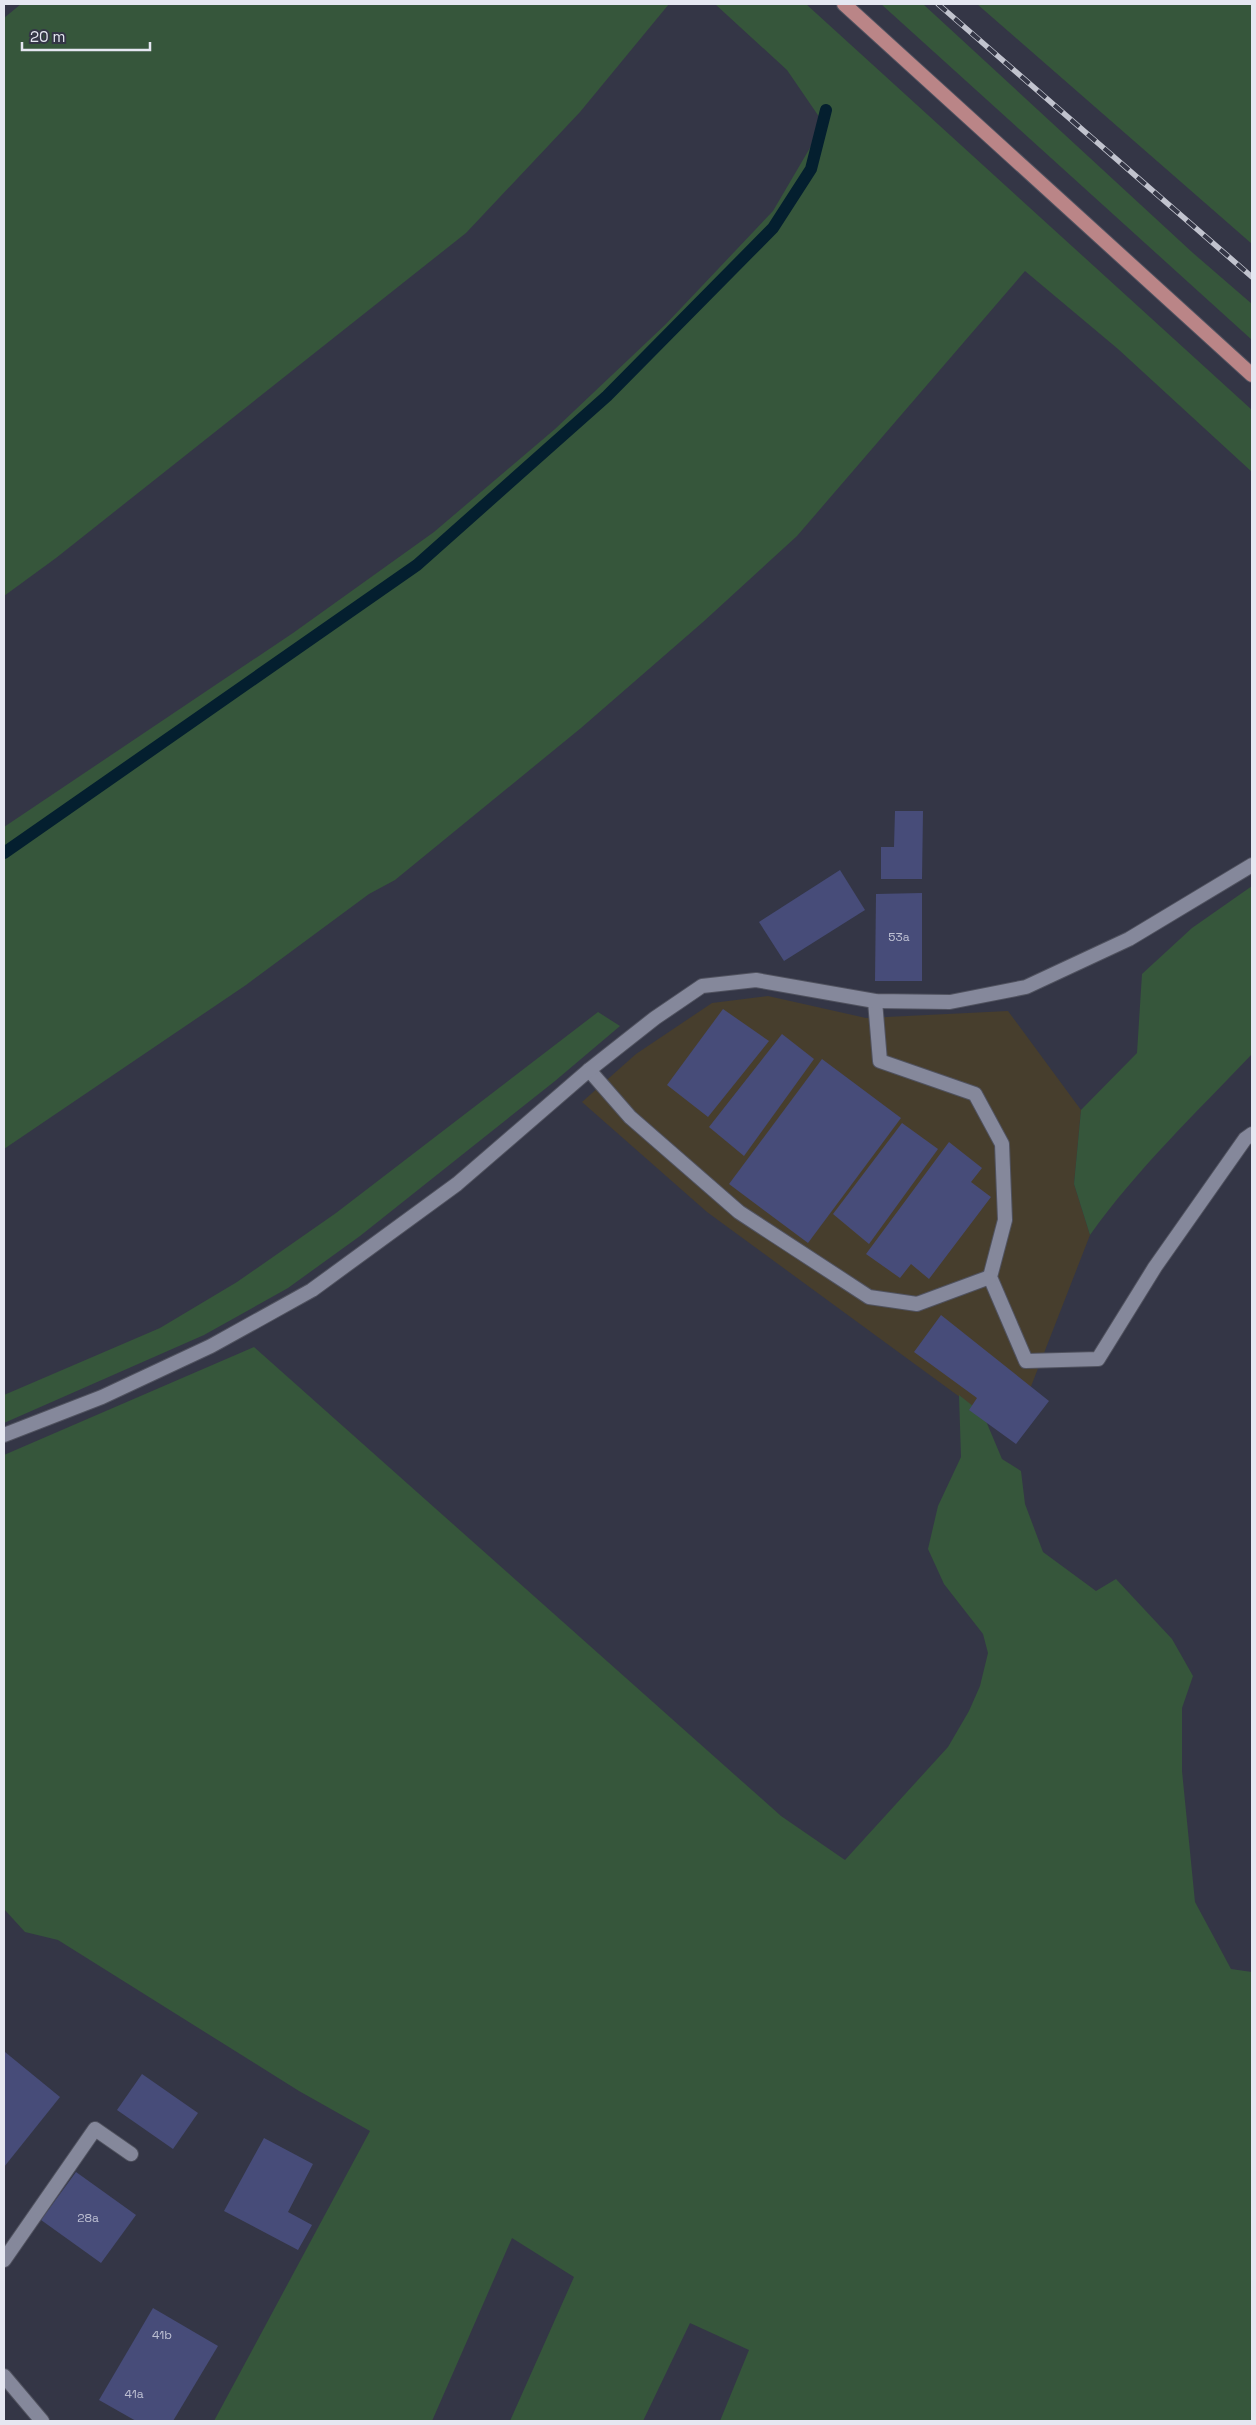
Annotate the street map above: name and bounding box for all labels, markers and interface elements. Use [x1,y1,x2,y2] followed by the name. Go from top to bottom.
[22,20,150,52] scale bar
[30,27,65,46] text: 20 m
[888,929,910,945] house number: 53a
[77,2210,99,2226] house number: 28a
[152,2327,172,2343] house number: 41b
[124,2386,144,2402] house number: 41a

